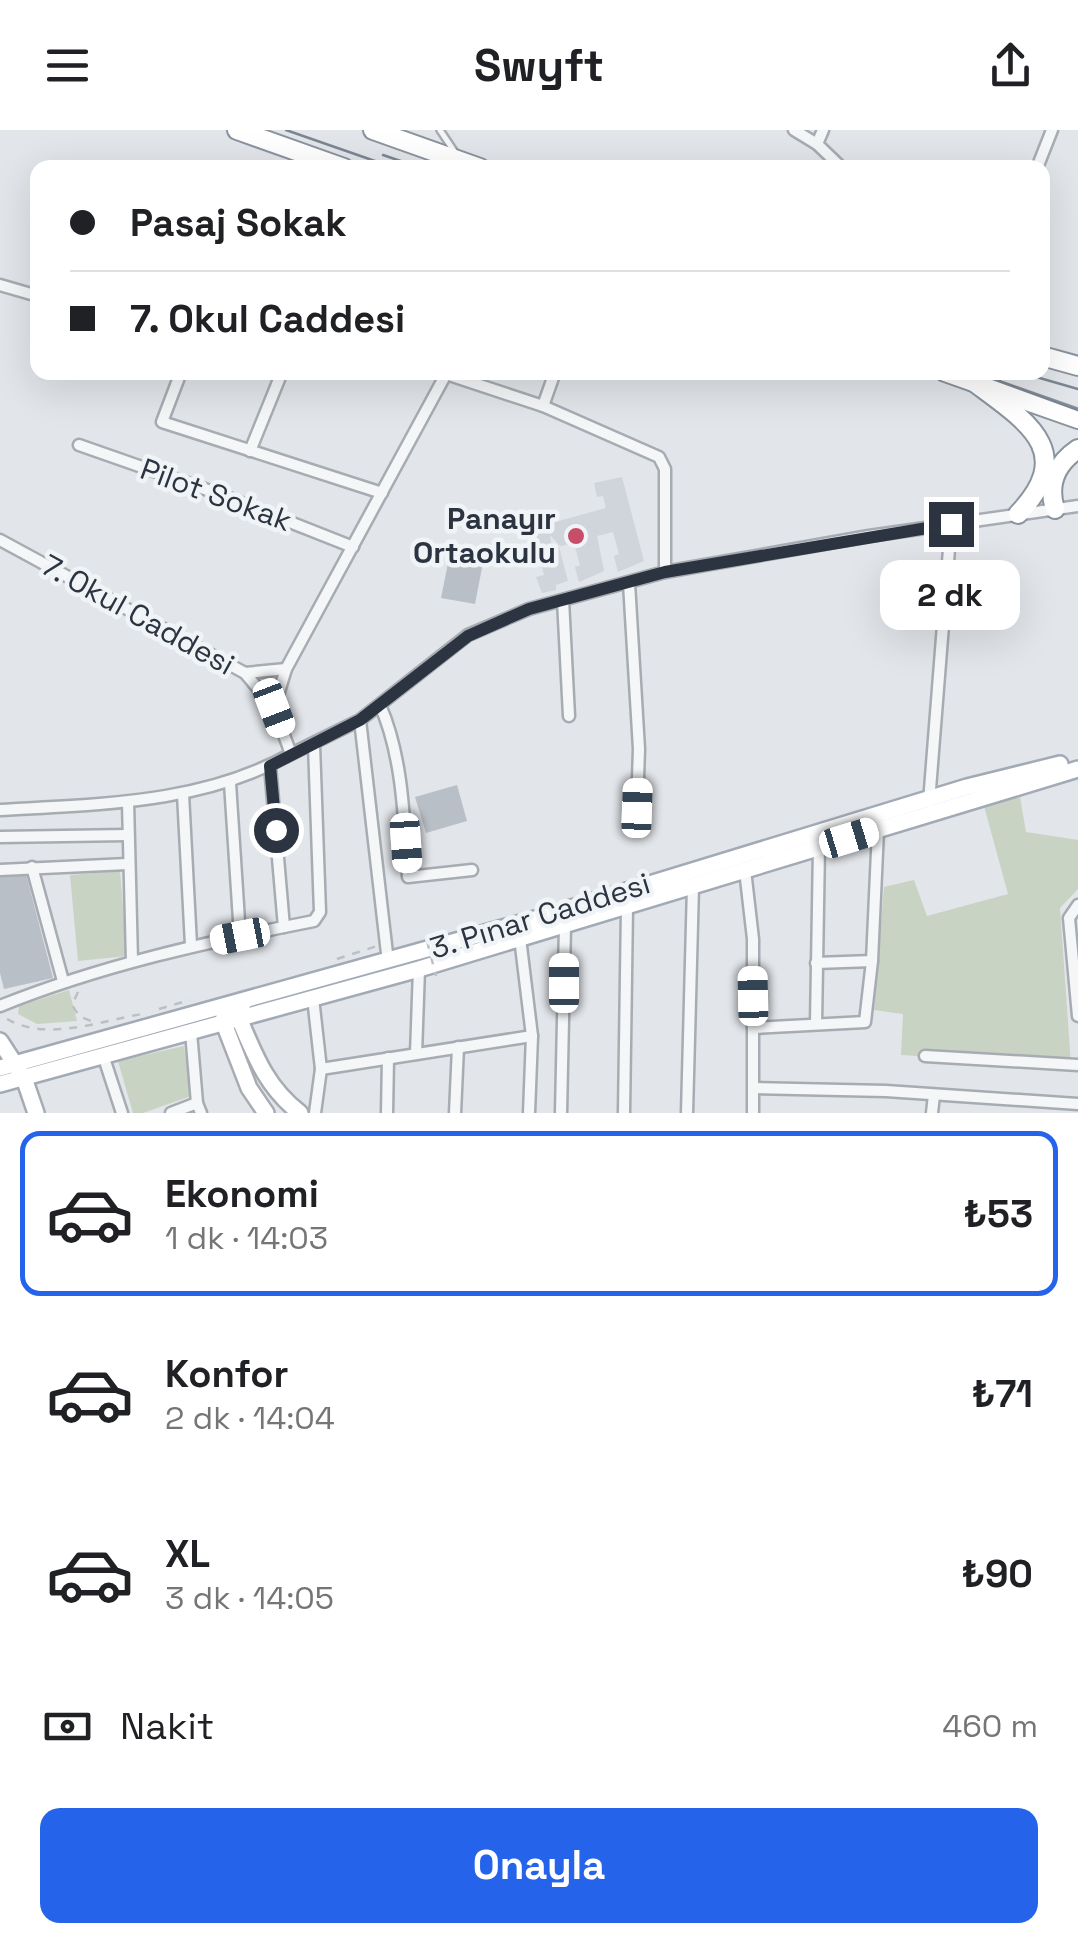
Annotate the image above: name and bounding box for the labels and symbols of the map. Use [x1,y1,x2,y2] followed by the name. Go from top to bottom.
[135,449,297,540] street label: Pilot Sokak
[413,499,556,572] place label: Panayır Ortaokulu
[929,502,974,547] route end
[565,525,587,547] marker: Panayır Ortaokulu
[35,545,242,684] street label: 7. Okul Caddesi
[881,559,1021,629] callout: 2 dk
[249,675,299,741] car
[621,777,653,839] car
[254,808,299,853] route start
[389,812,423,874] car
[816,815,882,861] car
[425,864,655,968] street label: 3. Pınar Caddesi
[208,916,272,956] car
[549,953,579,1013] car
[737,966,769,1026] car

